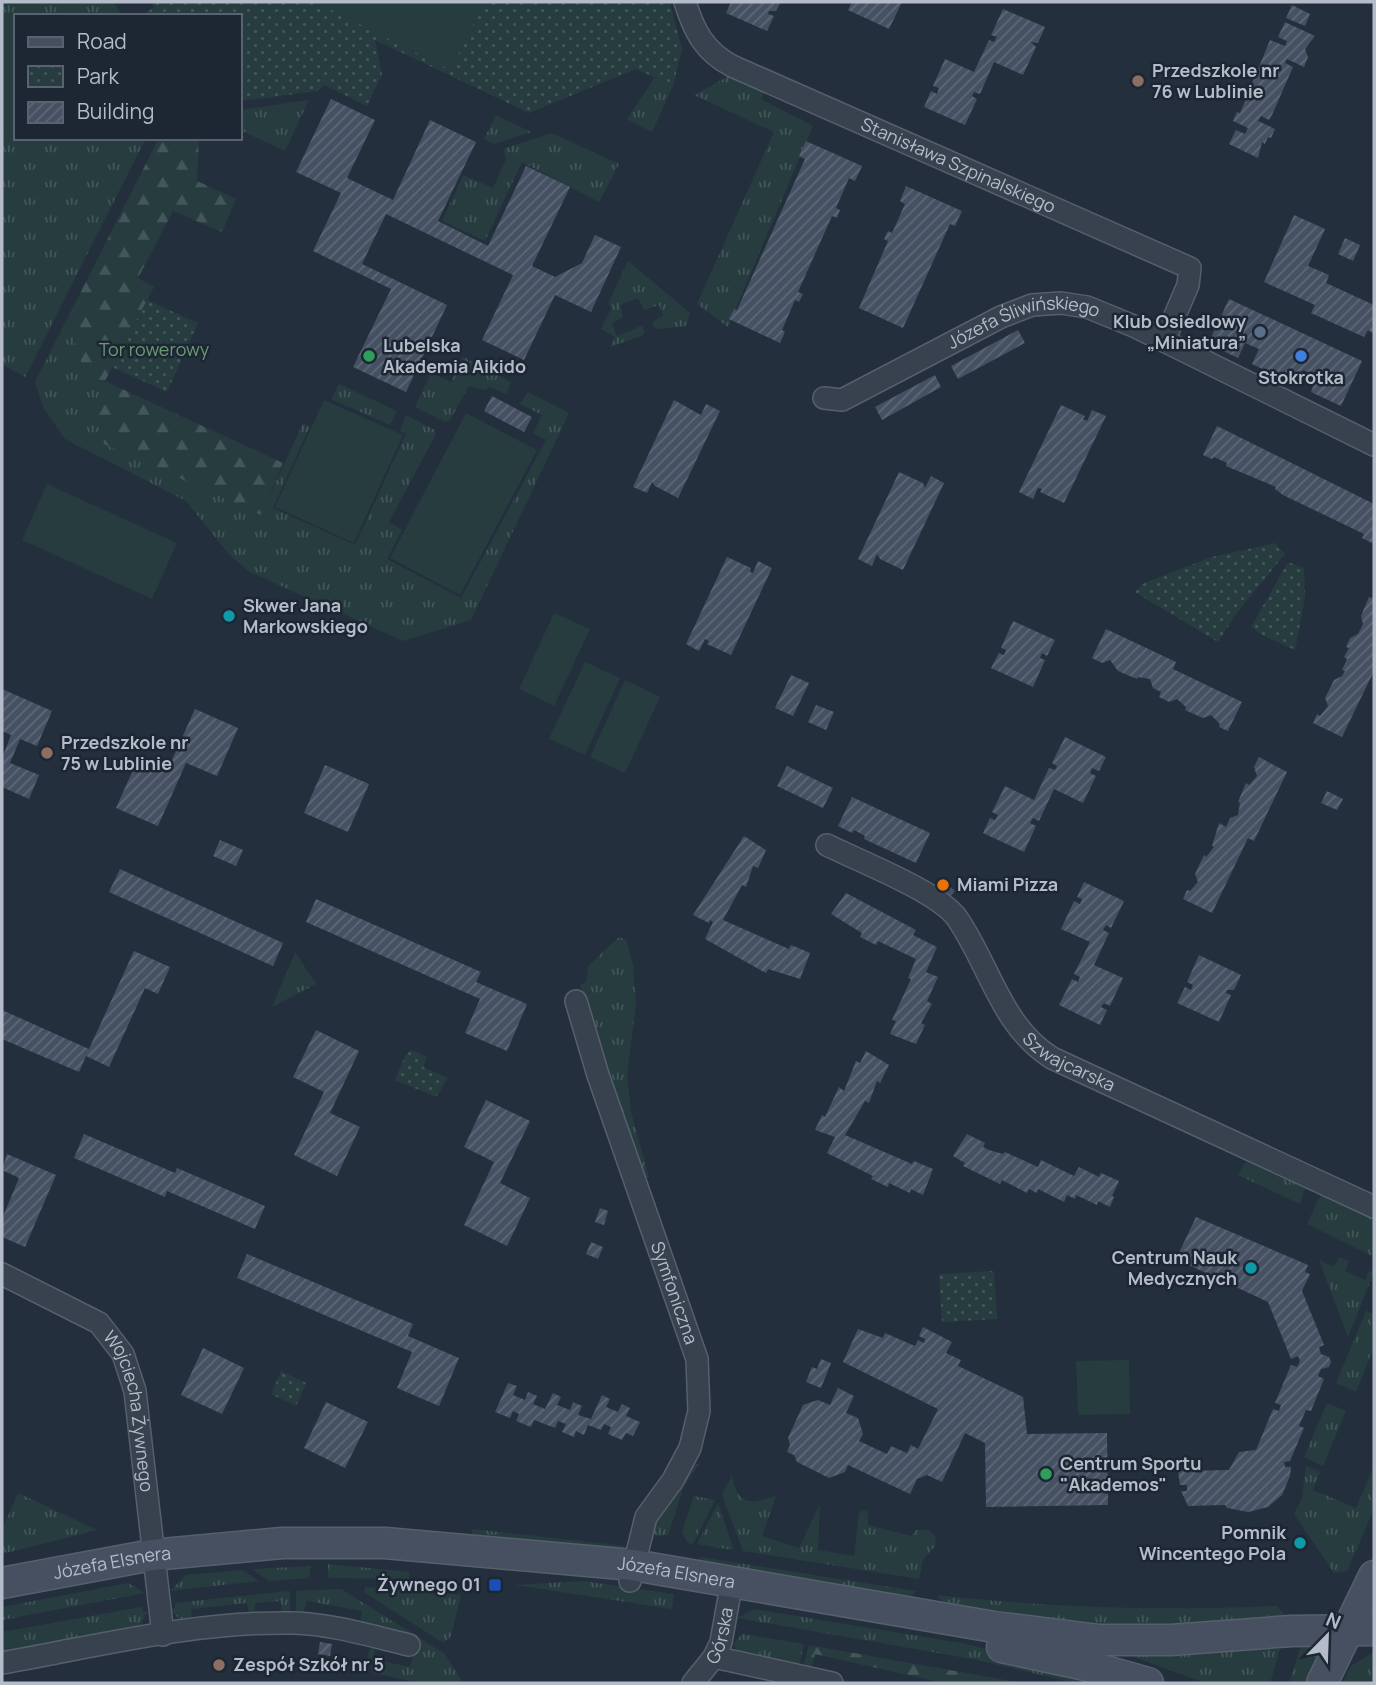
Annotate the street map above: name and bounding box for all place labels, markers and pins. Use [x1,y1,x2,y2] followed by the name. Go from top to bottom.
[1152,58,1279,103] place label: Przedszkole nr 76 w Lublinie
[1130,73,1146,89] marker: Przedszkole nr 76 w Lublinie
[1113,309,1246,354] place label: Klub Osiedlowy „Miniatura”
[1252,324,1268,340] marker: Klub Osiedlowy „Miniatura”
[383,333,526,378] place label: Lubelska Akademia Aikido
[361,348,377,364] marker: Lubelska Akademia Aikido
[1293,348,1309,364] marker: Stokrotka
[1258,365,1344,389] place label: Stokrotka
[243,593,368,638] place label: Skwer Jana Markowskiego
[221,608,237,624] marker: Skwer Jana Markowskiego
[61,730,188,775] place label: Przedszkole nr 75 w Lublinie
[39,745,55,761] marker: Przedszkole nr 75 w Lublinie
[957,872,1058,896] place label: Miami Pizza
[935,877,951,893] marker: Miami Pizza
[1112,1245,1238,1290] place label: Centrum Nauk Medycznych
[1243,1260,1259,1276] marker: Centrum Nauk Medycznych
[1060,1451,1201,1496] place label: Centrum Sportu "Akademos"
[1038,1466,1054,1482] marker: Centrum Sportu "Akademos"
[1139,1520,1287,1565] place label: Pomnik Wincentego Pola
[1292,1535,1308,1551] marker: Pomnik Wincentego Pola
[377,1572,481,1596] place label: Żywnego 01
[487,1577,503,1593] marker: Żywnego 01
[233,1652,384,1676] place label: Zespół Szkół nr 5
[211,1657,227,1673] marker: Zespół Szkół nr 5

